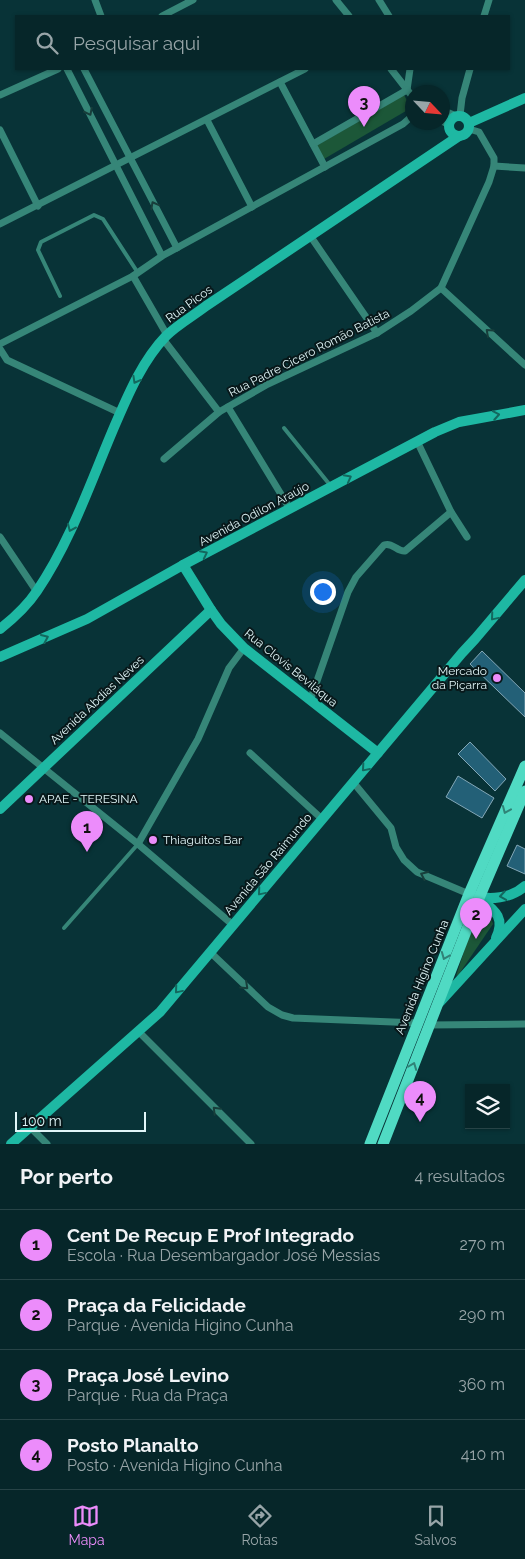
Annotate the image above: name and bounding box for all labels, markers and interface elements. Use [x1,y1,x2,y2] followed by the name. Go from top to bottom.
[15,15,510,70] search box
[33,29,61,57] icon: search
[73,32,200,54] text: Pesquisar aqui
[405,85,450,130] north arrow
[348,86,380,127] pin: 3
[83,107,93,116] one-way arrow
[150,201,160,210] one-way arrow
[163,282,215,326] street label: Rua Picos
[226,306,392,400] street label: Rua Padre Cicero Romão Batista
[486,329,495,338] one-way arrow
[133,374,143,383] one-way arrow
[492,410,500,420] one-way arrow
[342,474,351,484] one-way arrow
[197,479,311,549] street label: Avenida Odilon Araújo
[67,523,78,532] one-way arrow
[199,550,208,560] one-way arrow
[310,579,336,605] your location
[490,612,499,621] one-way arrow
[242,626,340,710] street label: Rua Clovis Beviláqua
[40,633,49,644] one-way arrow
[47,653,147,747] street label: Avenida Abdias Neves
[432,664,487,692] place label: Mercado da Piçarra
[491,672,503,684] marker: Mercado da Piçarra
[362,762,371,771] one-way arrow
[39,792,138,806] place label: APAE - TERESINA
[23,793,35,805] marker: APAE - TERESINA
[501,805,512,814] one-way arrow
[221,810,315,918] street label: Avenida São Raimundo
[71,811,103,852] pin: 1
[163,833,243,847] place label: Thiaguitos Bar
[147,834,159,846] marker: Thiaguitos Bar
[420,871,429,882] one-way arrow
[257,886,266,895] one-way arrow
[499,890,508,900] one-way arrow
[460,898,492,939] pin: 2
[393,918,451,1036] street label: Avenida Higino Cunha
[441,951,451,960] one-way arrow
[240,980,249,989] one-way arrow
[175,984,184,993] one-way arrow
[407,1062,417,1071] one-way arrow
[404,1081,436,1122] pin: 4
[465,1084,510,1129] map controls
[465,1084,510,1129] button: layers
[213,1106,222,1115] one-way arrow
[15,1109,146,1132] scale bar
[22,1113,62,1129] text: 100 m
[20,1164,113,1189] text: Por perto
[415,1167,505,1186] text: 4 resultados
[67,1224,354,1246] text: Cent De Recup E Prof Integrado
[32,1235,40,1254] text: 1
[460,1235,505,1254] text: 270 m
[67,1246,380,1265] text: Escola · Rua Desembargador José Messias
[67,1294,246,1316] text: Praça da Felicidade
[31,1305,41,1324] text: 2
[459,1305,505,1324] text: 290 m
[67,1316,293,1335] text: Parque · Avenida Higino Cunha
[67,1364,229,1386] text: Praça José Levino
[32,1375,40,1394] text: 3
[458,1375,505,1394] text: 360 m
[67,1386,228,1405] text: Parque · Rua da Praça
[67,1434,198,1456] text: Posto Planalto
[31,1445,41,1464] text: 4
[461,1445,505,1464] text: 410 m
[67,1456,282,1475] text: Posto · Avenida Higino Cunha
[68,1502,105,1548] tab: Mapa
[241,1502,278,1548] tab: Rotas
[415,1502,457,1548] tab: Salvos

